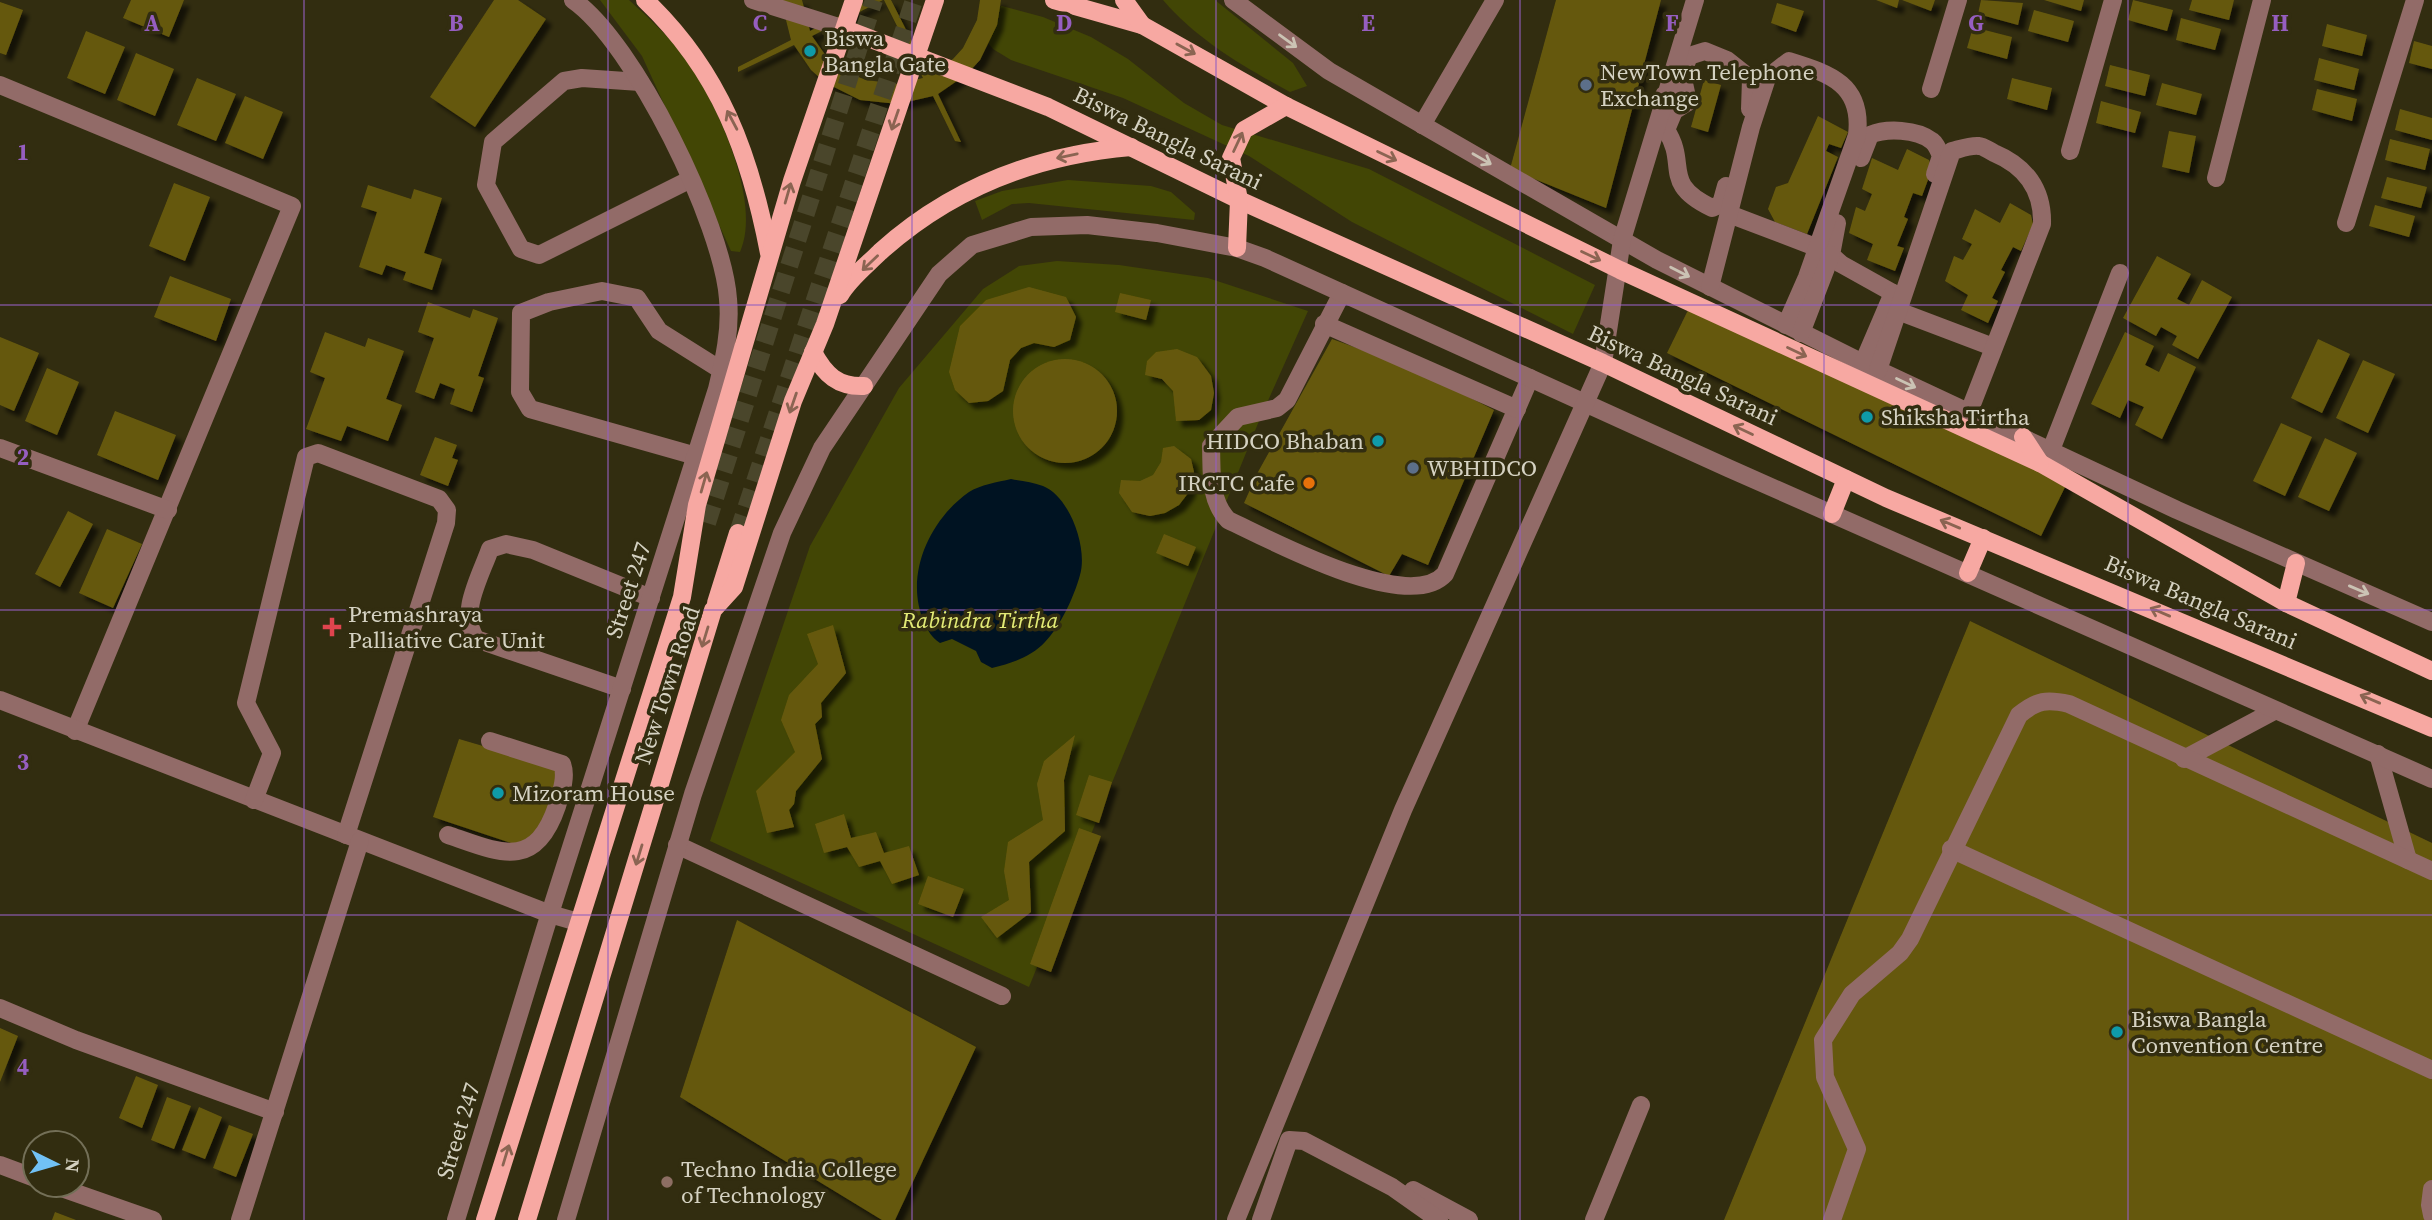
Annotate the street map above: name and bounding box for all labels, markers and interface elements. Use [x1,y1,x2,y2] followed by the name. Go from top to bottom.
[144,7,160,39] text: A
[449,7,464,39] text: B
[753,7,767,39] text: C
[1056,7,1072,39] text: D
[1361,7,1375,39] text: E
[1665,7,1679,39] text: F
[1968,7,1984,39] text: G
[2271,7,2289,39] text: H
[824,22,946,80] place label: Biswa Bangla Gate
[1278,33,1297,48] one-way arrow
[802,43,818,59] marker: Biswa Bangla Gate
[1175,43,1196,56] one-way arrow
[1600,56,1814,114] place label: NewTown Telephone Exchange
[1578,77,1594,93] marker: NewTown Telephone Exchange
[1068,78,1268,198] street label: Biswa Bangla Sarani
[888,109,900,131] one-way arrow
[724,111,738,131] one-way arrow
[1233,131,1246,152] one-way arrow
[17,136,29,168] text: 1
[1376,149,1397,163] one-way arrow
[1056,150,1079,164] one-way arrow
[1471,153,1492,166] one-way arrow
[783,182,796,204] one-way arrow
[1580,250,1601,263] one-way arrow
[861,254,878,271] one-way arrow
[1669,265,1690,279] one-way arrow
[1583,317,1783,433] street label: Biswa Bangla Sarani
[1786,346,1807,359] one-way arrow
[1895,377,1916,390] one-way arrow
[786,392,798,414] one-way arrow
[1881,401,2030,433] place label: Shiksha Tirtha
[1859,409,1875,425] marker: Shiksha Tirtha
[1733,423,1754,436] one-way arrow
[1206,425,1364,457] place label: HIDCO Bhaban
[1370,433,1386,449] marker: HIDCO Bhaban
[17,441,29,473] text: 2
[1427,452,1537,484] place label: WBHIDCO
[1405,460,1421,476] marker: WBHIDCO
[1178,467,1295,499] place label: IRCTC Cafe
[698,471,711,493] one-way arrow
[1301,475,1317,491] marker: IRCTC Cafe
[1940,517,1961,530] one-way arrow
[597,538,659,642] street label: Street 247
[2100,547,2302,657] street label: Biswa Bangla Sarani
[2348,584,2369,597] one-way arrow
[348,598,545,656] place label: Premashraya Palliative Care Unit
[626,602,708,768] street label: New Town Road
[900,604,1059,636] park label: Rabindra Tirtha
[2150,605,2171,618] one-way arrow
[322,617,342,637] marker: Premashraya Palliative Care Unit
[698,626,711,648] one-way arrow
[2360,692,2381,705] one-way arrow
[17,746,29,778] text: 3
[512,777,675,809] place label: Mizoram House
[490,785,506,801] marker: Mizoram House
[631,843,644,865] one-way arrow
[2131,1003,2323,1061] place label: Biswa Bangla Convention Centre
[2109,1024,2125,1040] marker: Biswa Bangla Convention Centre
[17,1051,29,1083] text: 4
[428,1079,488,1183] street label: Street 247
[21,1129,91,1199] north arrow
[501,1144,514,1166] one-way arrow
[681,1153,897,1211] place label: Techno India College of Technology
[59,1157,86,1174] text: N
[659,1174,675,1190] marker: Techno India College of Technology

